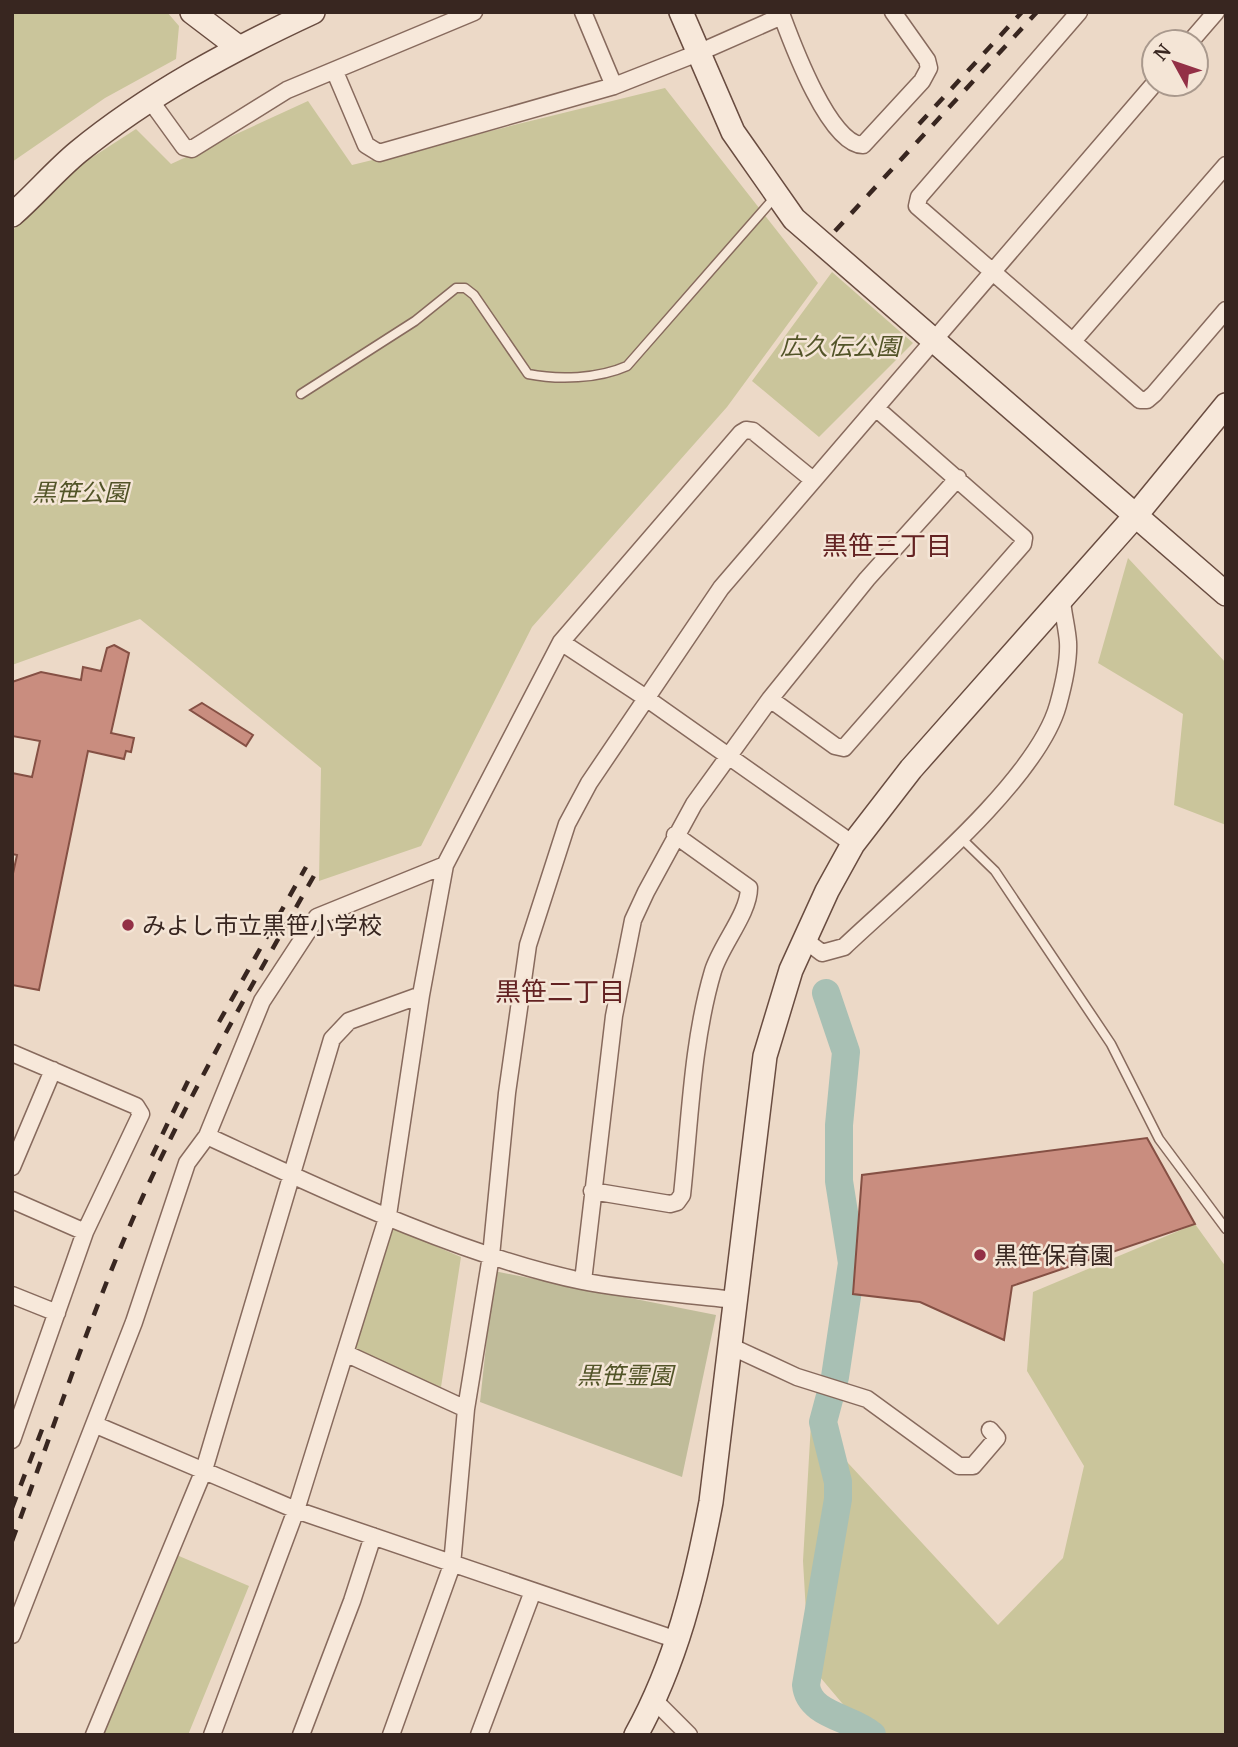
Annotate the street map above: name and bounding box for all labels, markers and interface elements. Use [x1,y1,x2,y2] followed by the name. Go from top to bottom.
[1140,28,1210,98] north arrow
[1147,38,1176,65] text: N
[780,330,903,362] park label: 広久伝公園
[32,476,131,508] park label: 黒笹公園
[822,528,952,562] district label: 黒笹三丁目
[142,909,382,941] place label: みよし市立黒笹小学校
[120,917,136,933] marker: みよし市立黒笹小学校
[495,974,625,1008] district label: 黒笹二丁目
[994,1239,1114,1271] place label: 黒笹保育園
[972,1247,988,1263] marker: 黒笹保育園
[577,1359,676,1391] park label: 黒笹霊園

